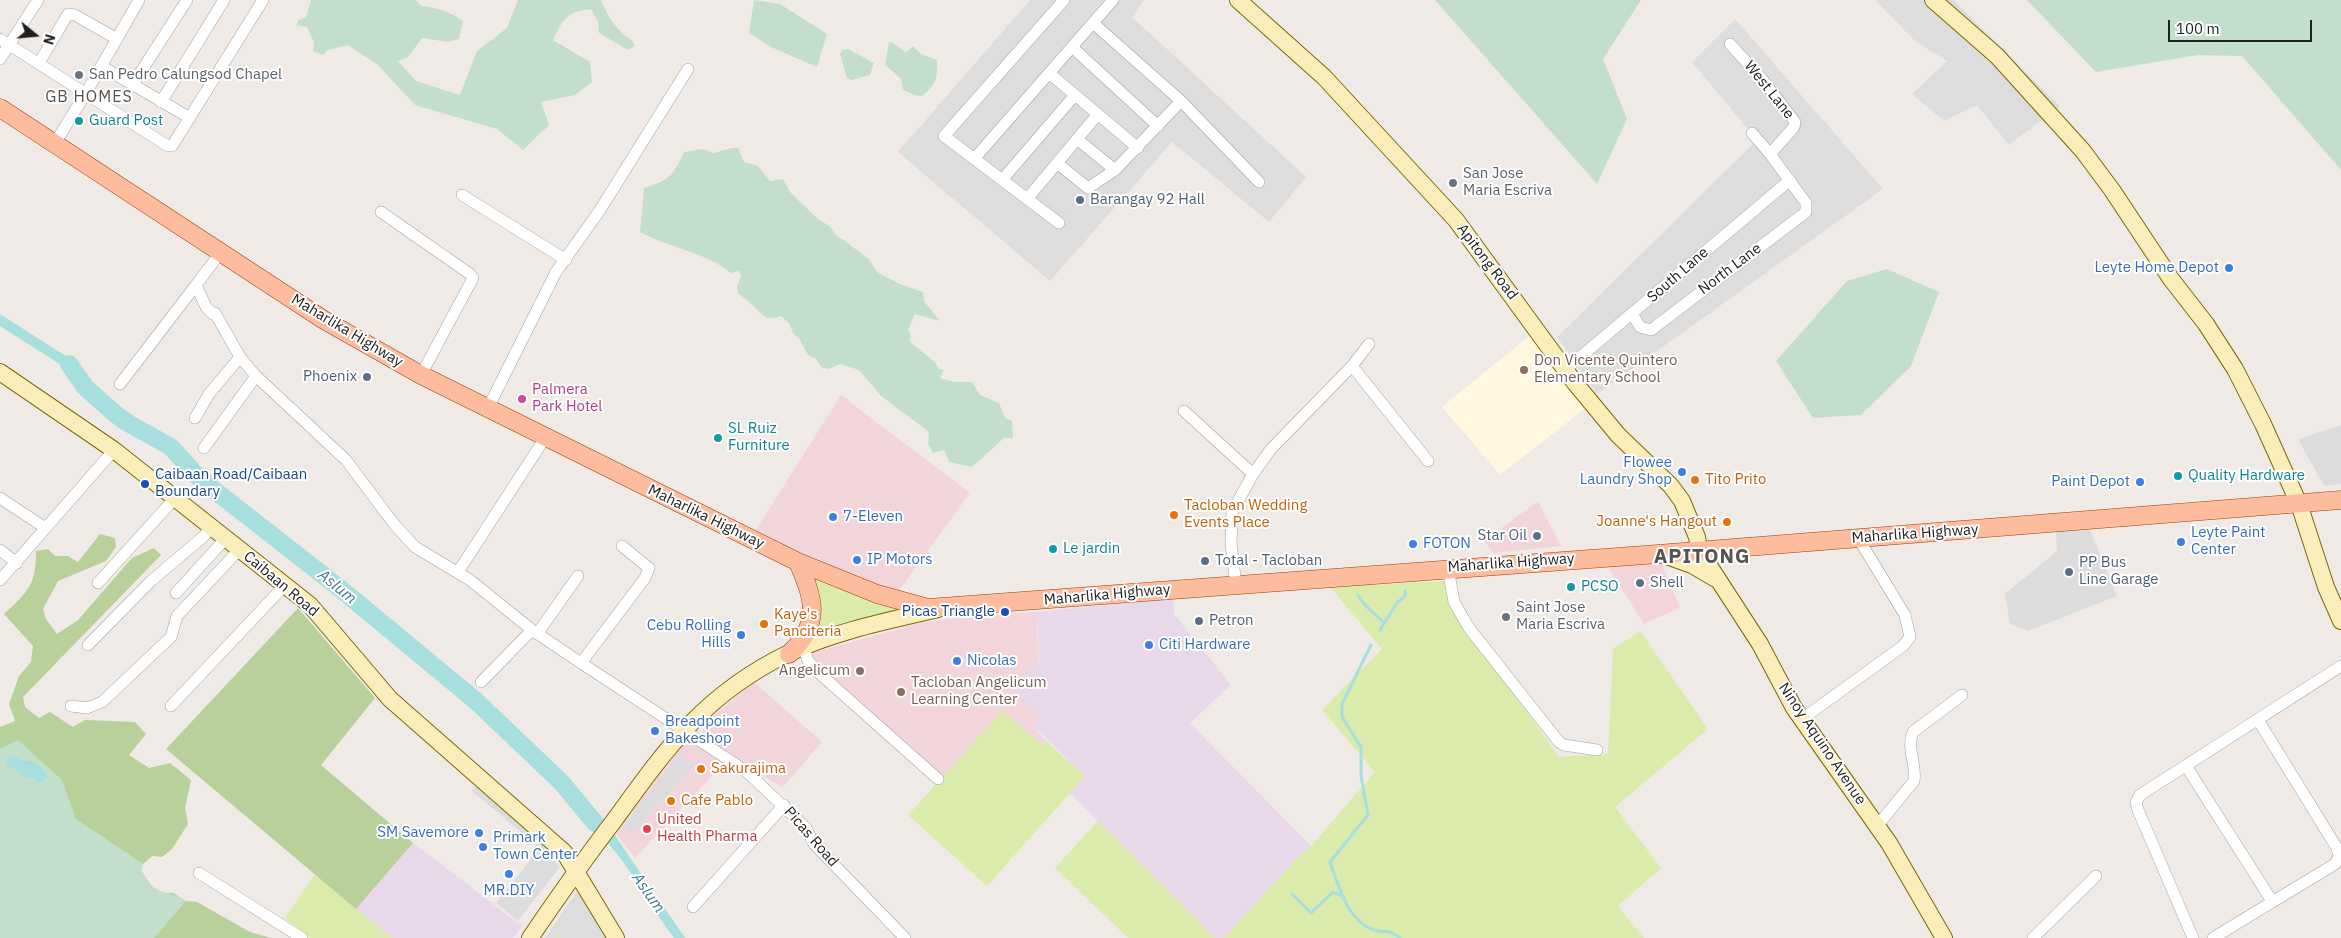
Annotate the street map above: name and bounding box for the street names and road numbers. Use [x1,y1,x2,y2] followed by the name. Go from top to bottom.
[1740,57,1798,123] street label: West Lane
[1453,221,1521,303] street label: Apitong Road
[1695,239,1765,299] street label: North Lane
[1644,244,1712,306] street label: South Lane
[288,291,406,371] street label: Maharlika Highway
[645,481,767,553] street label: Maharlika Highway
[1851,521,1979,547] street label: Maharlika Highway
[240,547,322,621] street label: Caibaan Road
[1447,550,1575,576] street label: Maharlika Highway
[1043,581,1171,609] street label: Maharlika Highway
[1774,680,1870,808] street label: Ninoy Aquino Avenue
[780,803,842,871] street label: Picas Road

